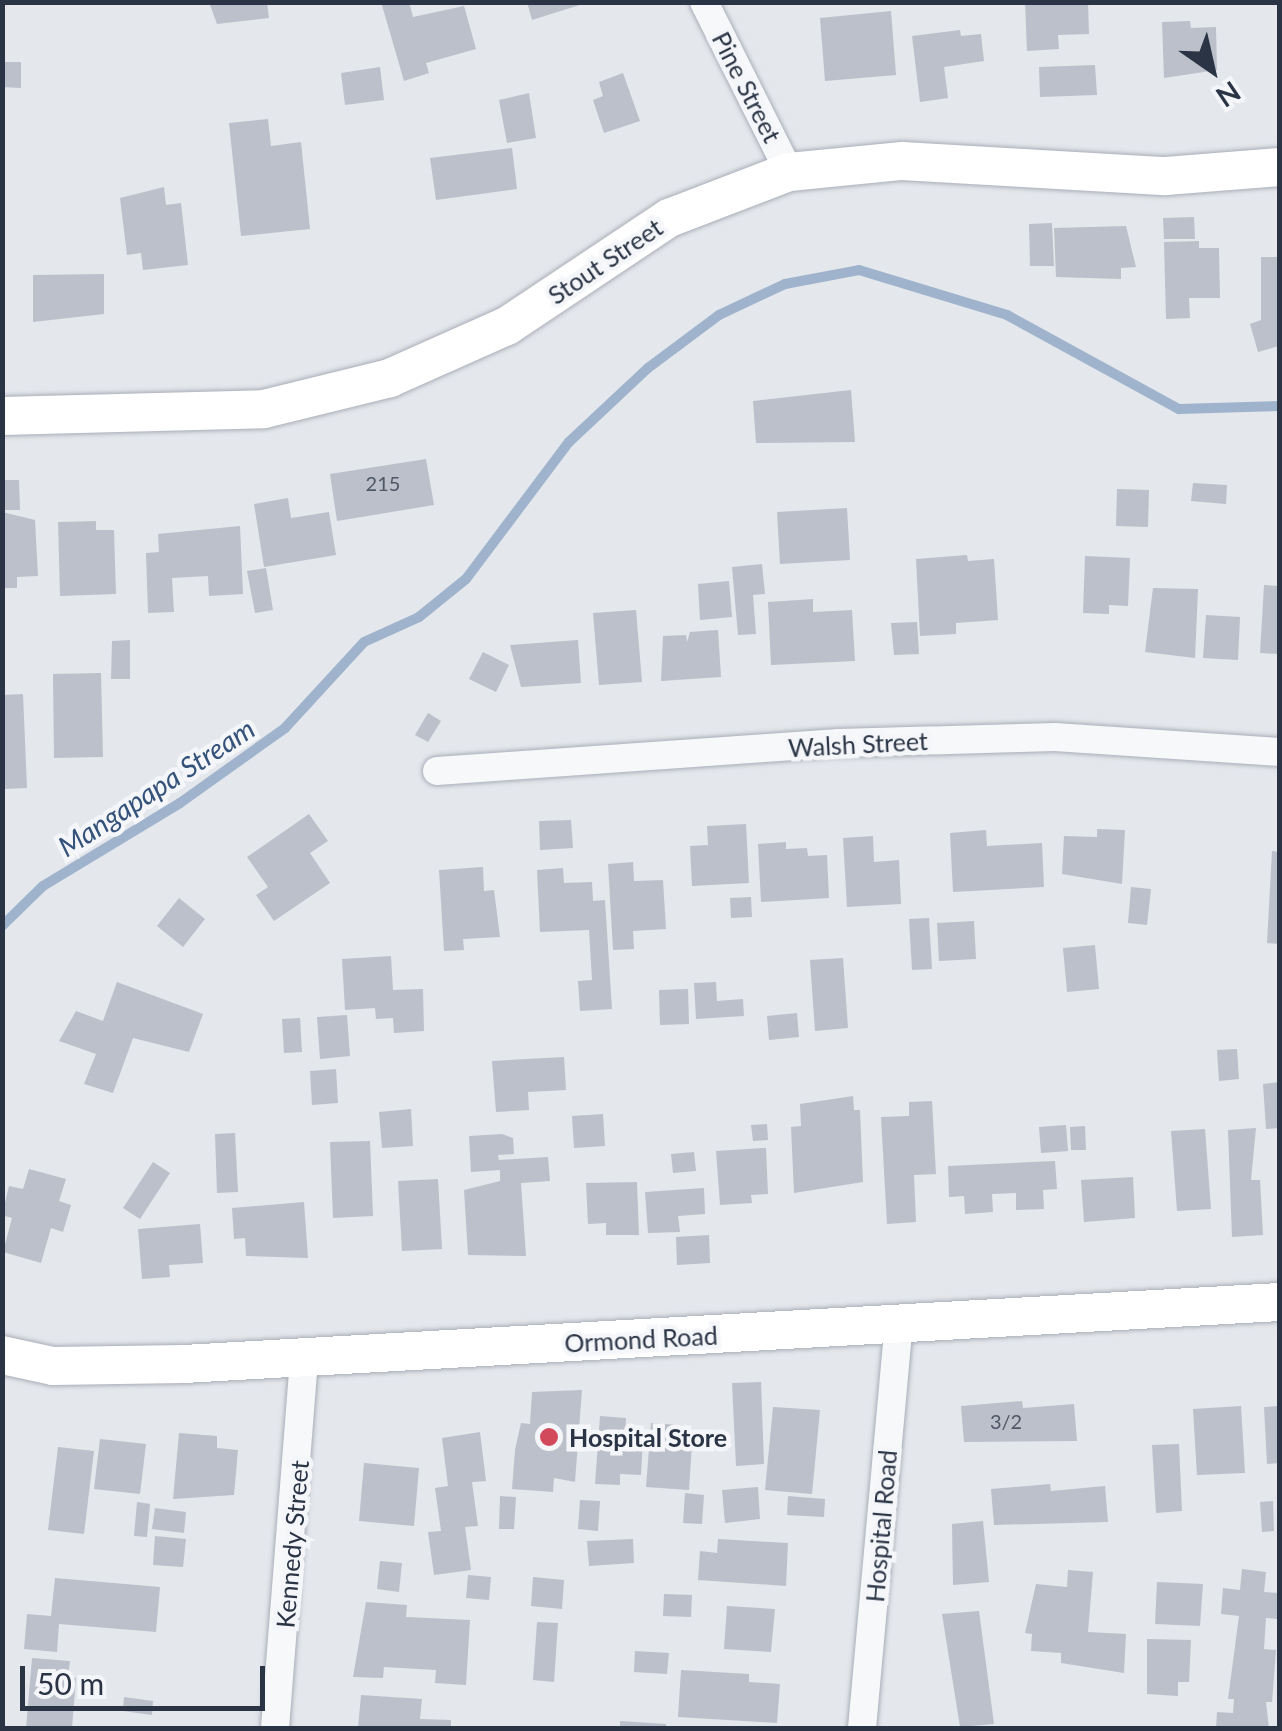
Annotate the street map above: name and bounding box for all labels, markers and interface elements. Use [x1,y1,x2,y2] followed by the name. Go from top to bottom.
[1162,20,1262,120] north arrow
[706,27,788,147] street label: Pine Street
[1210,75,1247,115] text: N
[542,212,668,310] street label: Stout Street
[366,471,400,495] house number: 215
[51,711,261,863] water label: Mangapapa Stream
[787,725,929,763] street label: Walsh Street
[564,1320,718,1358] street label: Ormond Road
[990,1409,1022,1433] house number: 3/2
[569,1422,727,1452] place label: Hospital Store
[538,1426,560,1448] marker: Hospital Store
[859,1449,903,1603] street label: Hospital Road
[270,1459,314,1629] street label: Kennedy Street
[25,1646,270,1708] scale bar
[37,1665,104,1701] text: 50 m

